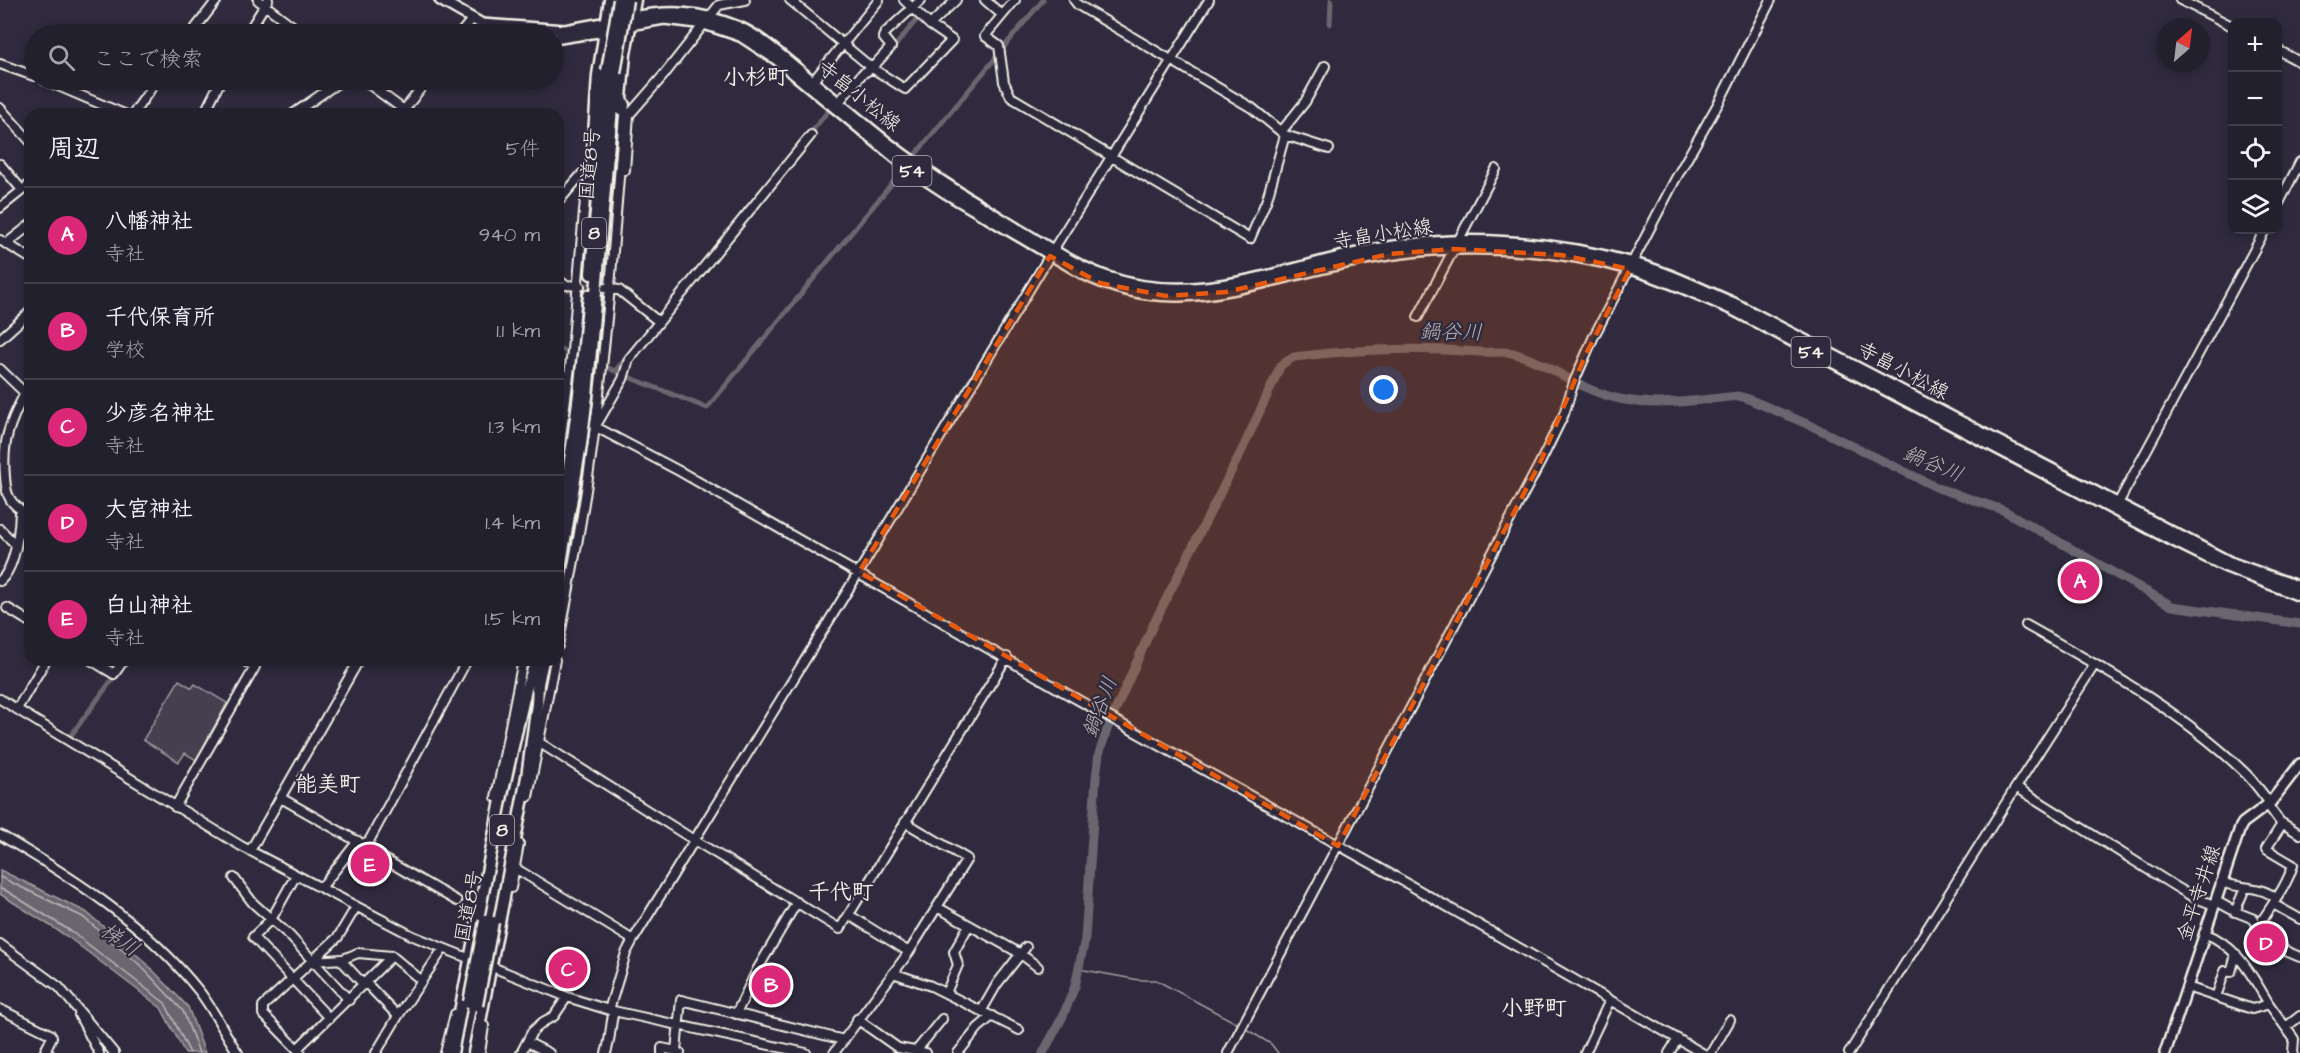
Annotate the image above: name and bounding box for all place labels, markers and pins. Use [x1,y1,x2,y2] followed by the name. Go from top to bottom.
[2060,558,2100,604] pin: A
[350,842,389,886] pin: E
[2246,920,2286,966] pin: D
[548,946,588,992] pin: C
[752,962,790,1008] pin: B

